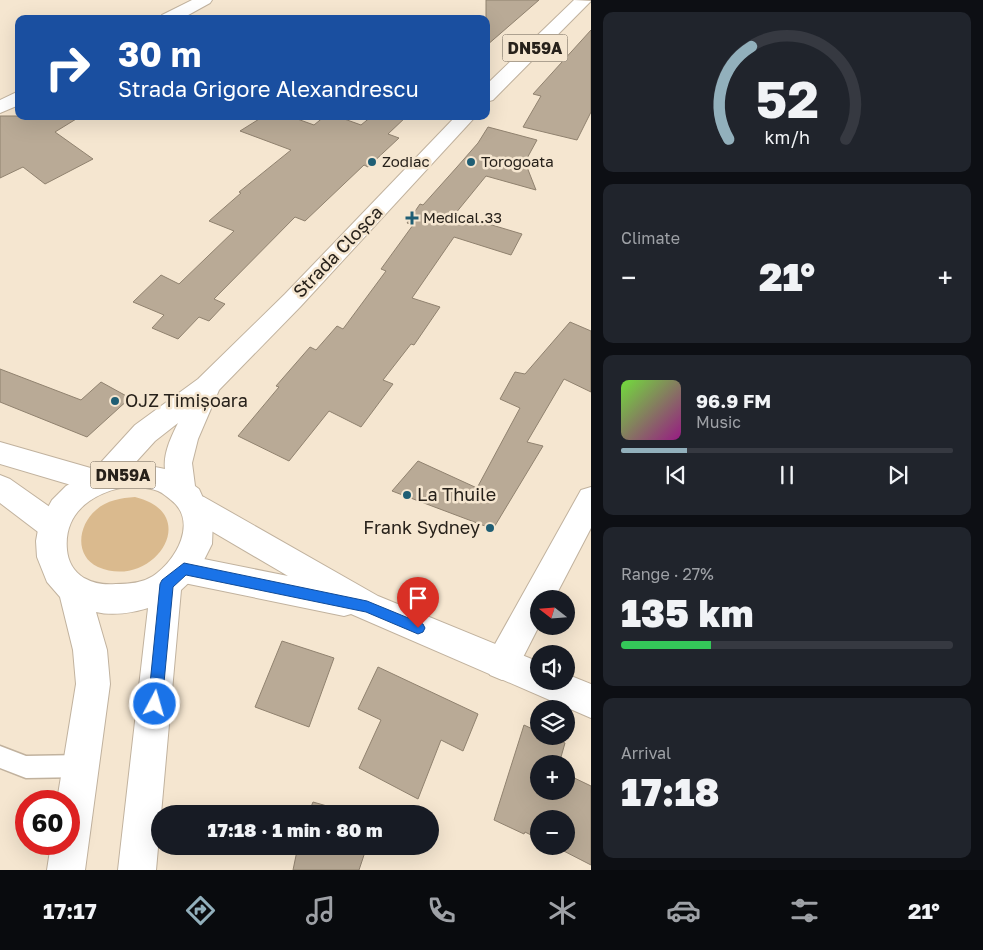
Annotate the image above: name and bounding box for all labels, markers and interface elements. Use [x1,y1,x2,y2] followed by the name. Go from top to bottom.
[118,33,201,75] text: 30 m
[502,34,568,62] road number: DN59A
[35,35,100,100] icon: right
[755,67,819,129] text: 52
[118,75,419,102] text: Strada Grigore Alexandrescu
[764,126,810,148] text: km/h
[382,152,430,170] place label: Zodiac
[481,152,554,170] place label: Torogoata
[366,156,378,168] marker: Zodiac
[465,156,477,168] marker: Torogoata
[288,201,387,302] street label: Strada Cloșca
[423,208,502,226] place label: Medical.33
[405,211,419,225] marker: Medical.33
[621,228,680,248] text: Climate
[759,254,815,299] text: 21°
[621,261,636,294] text: −
[938,261,953,294] text: +
[125,389,248,411] place label: OJZ Timișoara
[696,389,771,412] text: 96.9 FM
[109,395,121,407] marker: OJZ Timișoara
[696,412,741,432] text: Music
[662,461,690,489] icon: previous
[773,461,801,489] icon: pause
[884,461,912,489] icon: next
[90,462,156,488] road number: DN59A
[417,483,496,505] place label: La Thuile
[401,489,413,501] marker: La Thuile
[363,516,480,538] place label: Frank Sydney
[484,522,496,534] marker: Frank Sydney
[621,564,714,584] text: Range · 27%
[397,577,439,628] pin
[404,584,432,612] icon: arrive
[530,590,575,635] north arrow
[530,590,575,855] map controls
[621,590,753,635] text: 135 km
[530,645,575,690] button: sound
[128,677,180,729] position arrow
[530,700,575,745] button: layers
[621,743,671,763] text: Arrival
[530,755,575,800] button: +
[621,769,719,814] text: 17:18
[15,790,80,855] speed limit sign: 60
[530,810,575,855] button: −
[207,818,383,841] text: 17:18 · 1 min · 80 m
[183,893,218,928] icon: directions
[303,893,338,928] icon: music
[424,893,459,928] icon: phone
[545,893,580,928] icon: climate
[666,893,701,928] icon: car
[787,893,822,928] icon: filters
[43,897,97,924] text: 17:17
[908,897,940,924] text: 21°

